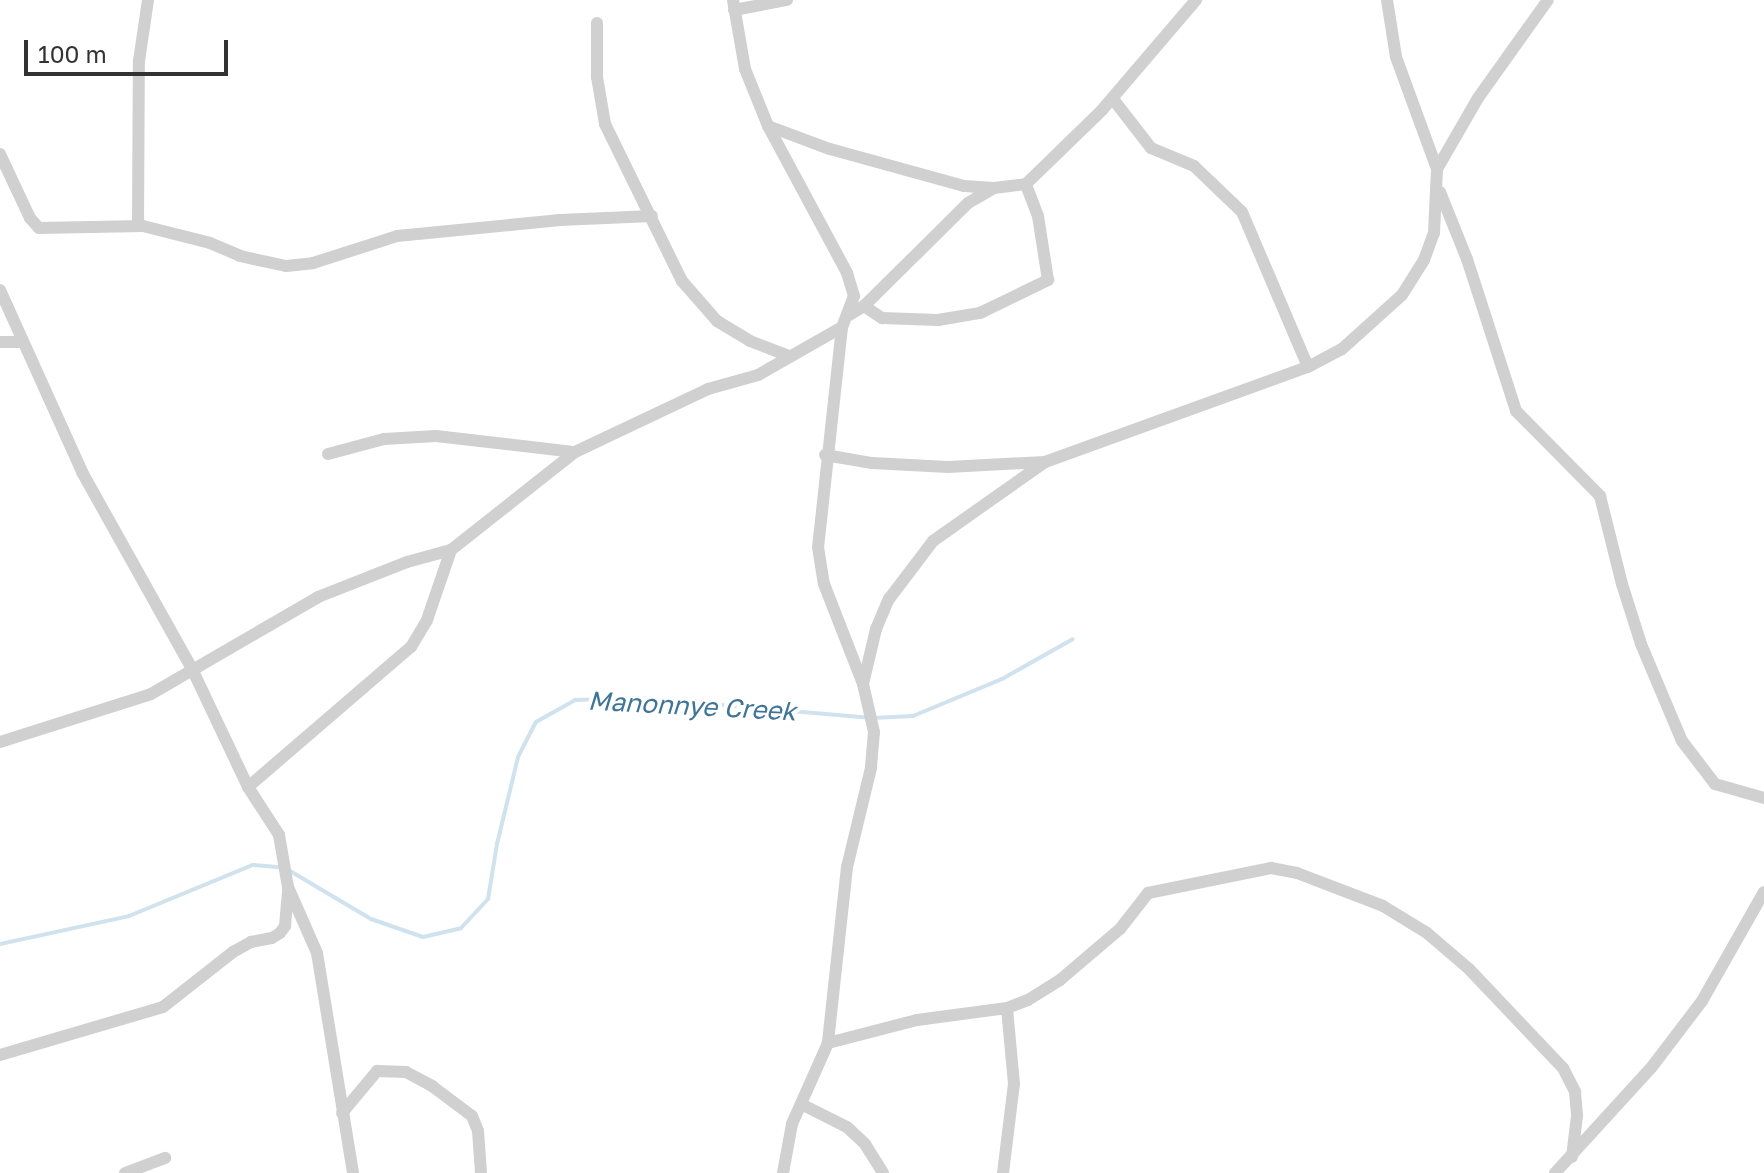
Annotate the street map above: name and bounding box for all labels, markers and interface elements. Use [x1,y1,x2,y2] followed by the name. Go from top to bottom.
[28,24,232,74] scale bar
[38,39,107,68] text: 100 m
[587,685,797,727] water label: Manonnye Creek

